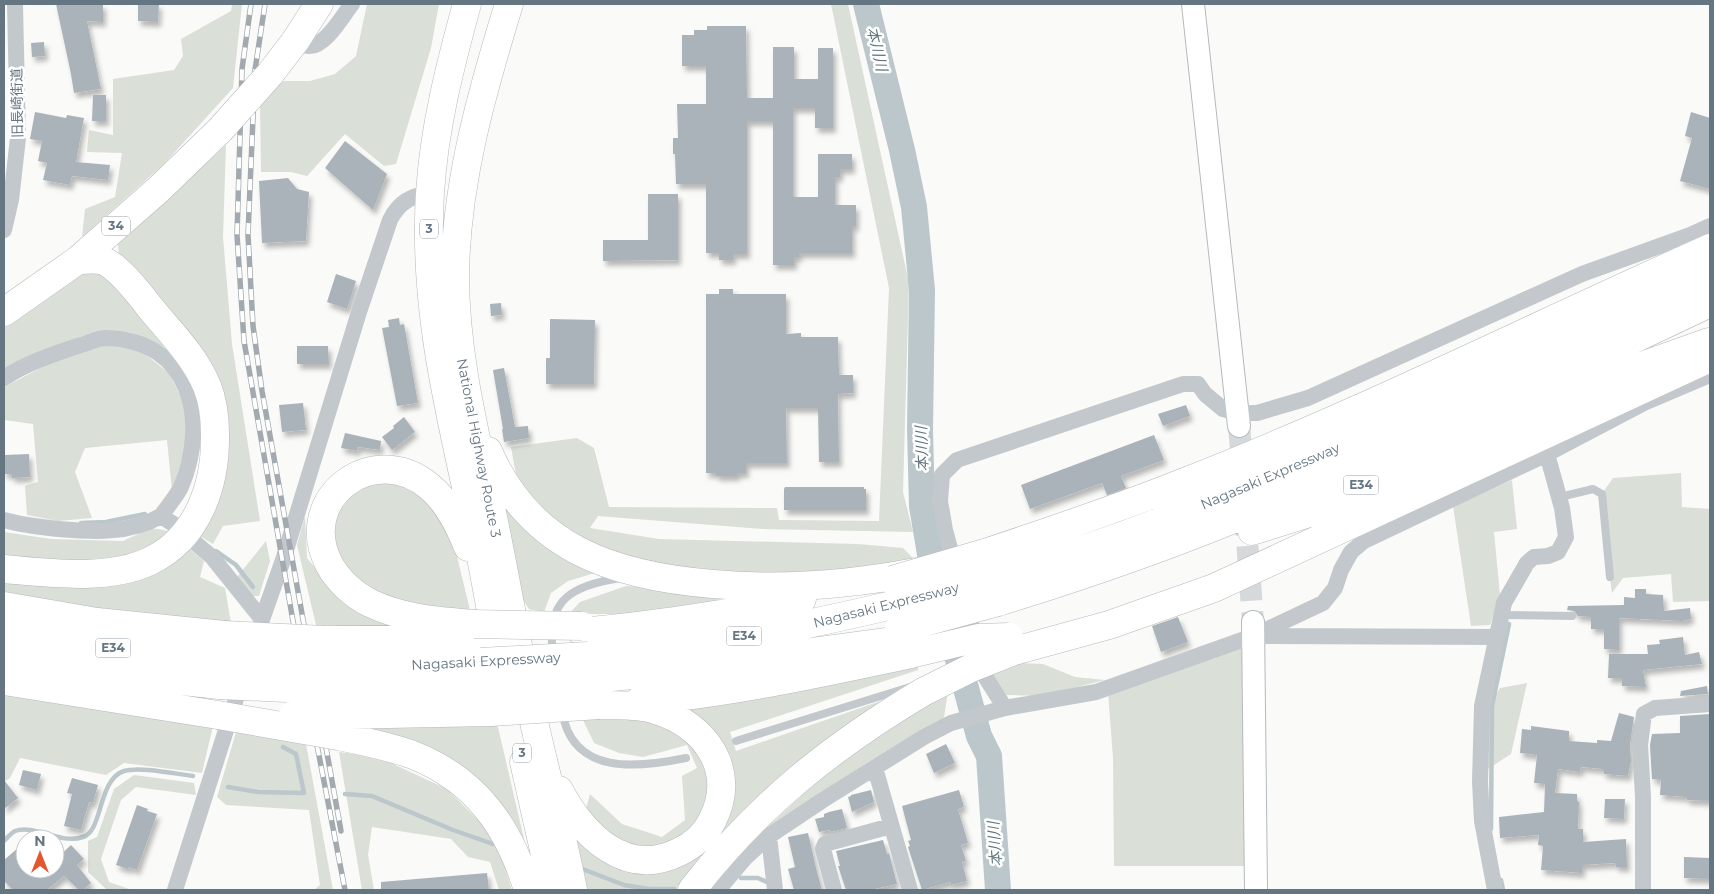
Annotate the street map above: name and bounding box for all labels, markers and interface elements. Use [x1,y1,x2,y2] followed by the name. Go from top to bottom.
[863,25,892,75] water label: 本川川
[7,68,27,138] street label: 旧長崎街道
[102,217,130,236] road number: 34
[420,220,438,238] road number: 3
[453,357,505,539] street label: National Highway Route 3
[911,424,932,472] water label: 本川川
[1198,438,1343,514] street label: Nagasaki Expressway
[1344,476,1378,494] road number: E34
[811,578,961,632] street label: Nagasaki Expressway
[726,626,762,646] road number: E34
[96,638,130,658] road number: E34
[411,648,562,674] street label: Nagasaki Expressway
[513,744,531,762] road number: 3
[983,819,1006,867] water label: 本川川
[15,829,65,879] north arrow
[34,832,46,850] text: N

